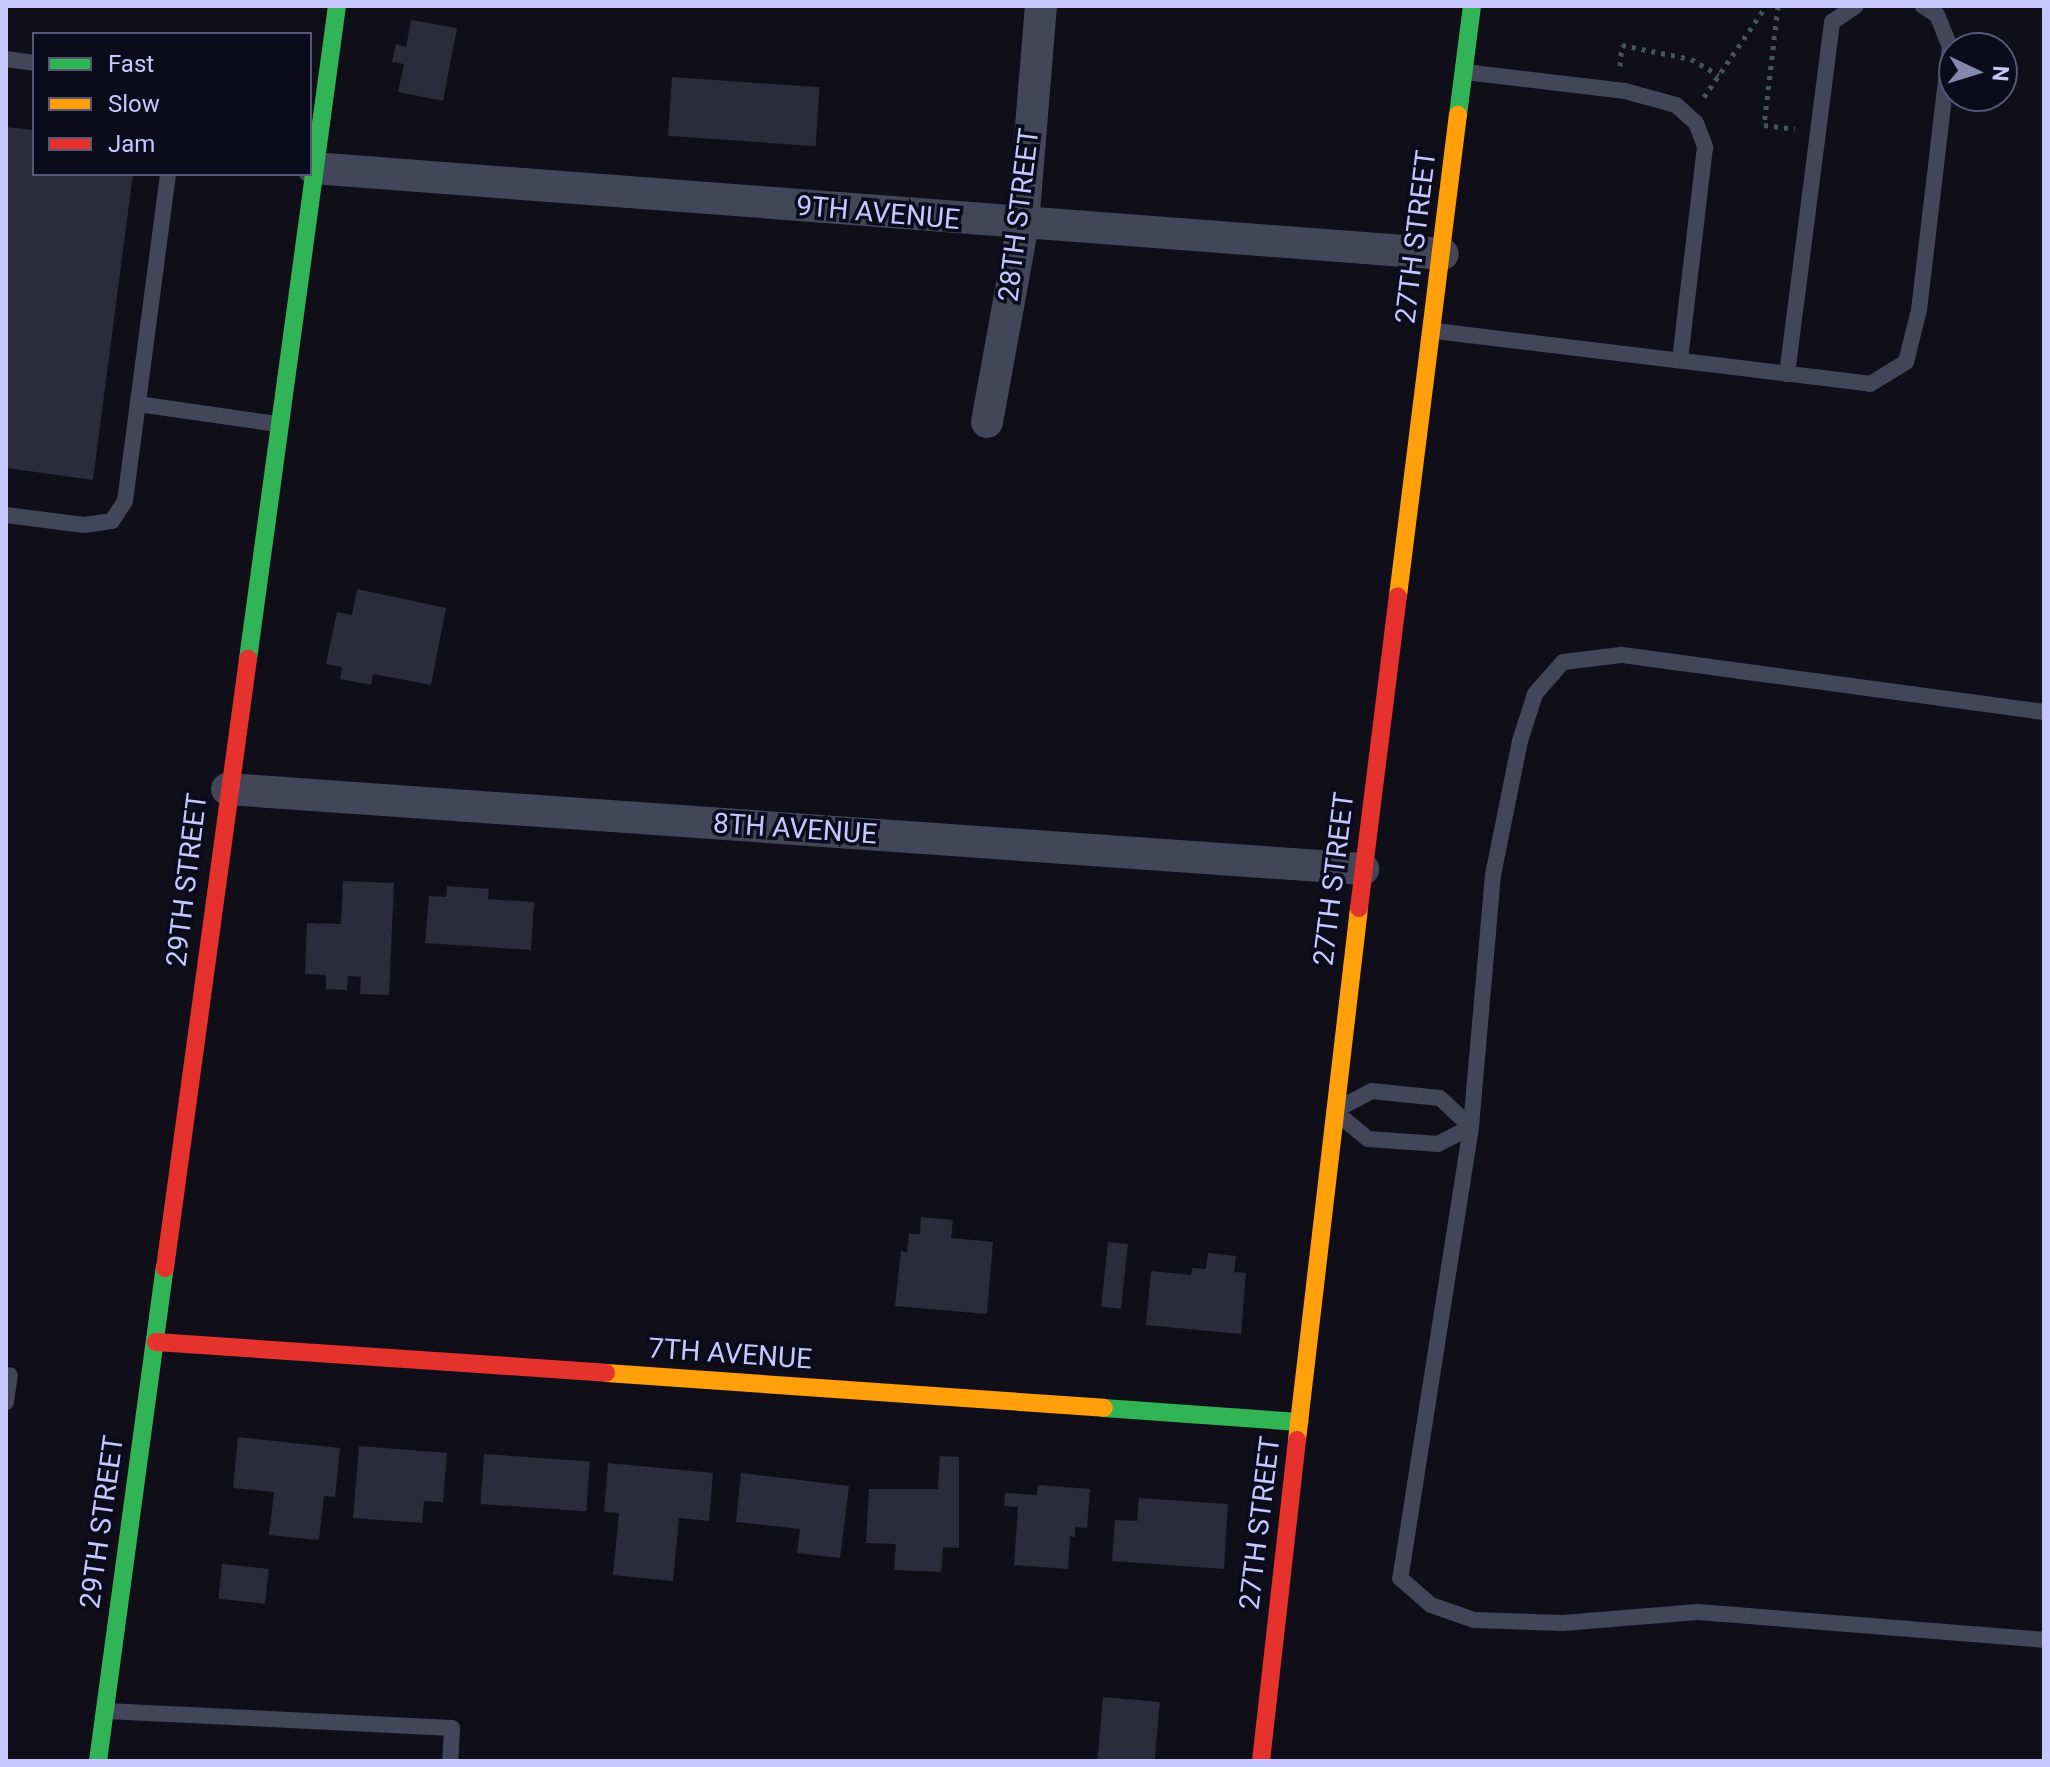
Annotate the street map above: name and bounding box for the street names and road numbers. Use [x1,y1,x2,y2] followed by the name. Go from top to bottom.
[992,126,1046,304] street label: 28TH STREET
[1389,148,1443,326] street label: 27TH STREET
[795,189,961,237] street label: 9TH AVENUE
[1307,790,1361,968] street label: 27TH STREET
[160,791,214,969] street label: 29TH STREET
[712,807,878,851] street label: 8TH AVENUE
[647,1332,813,1376] street label: 7TH AVENUE
[73,1433,131,1611] street label: 29TH STREET
[1233,1434,1287,1612] street label: 27TH STREET

